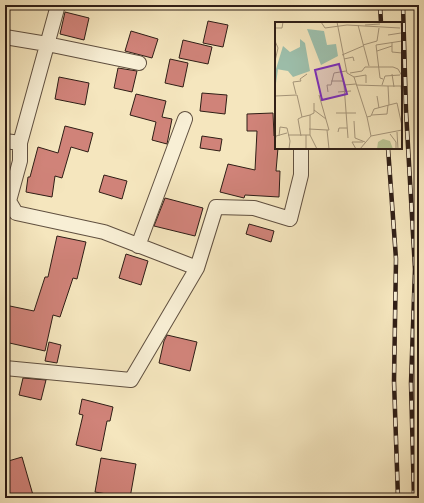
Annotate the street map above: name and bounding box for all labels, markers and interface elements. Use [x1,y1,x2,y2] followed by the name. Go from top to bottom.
[275,22,402,149] inset map

